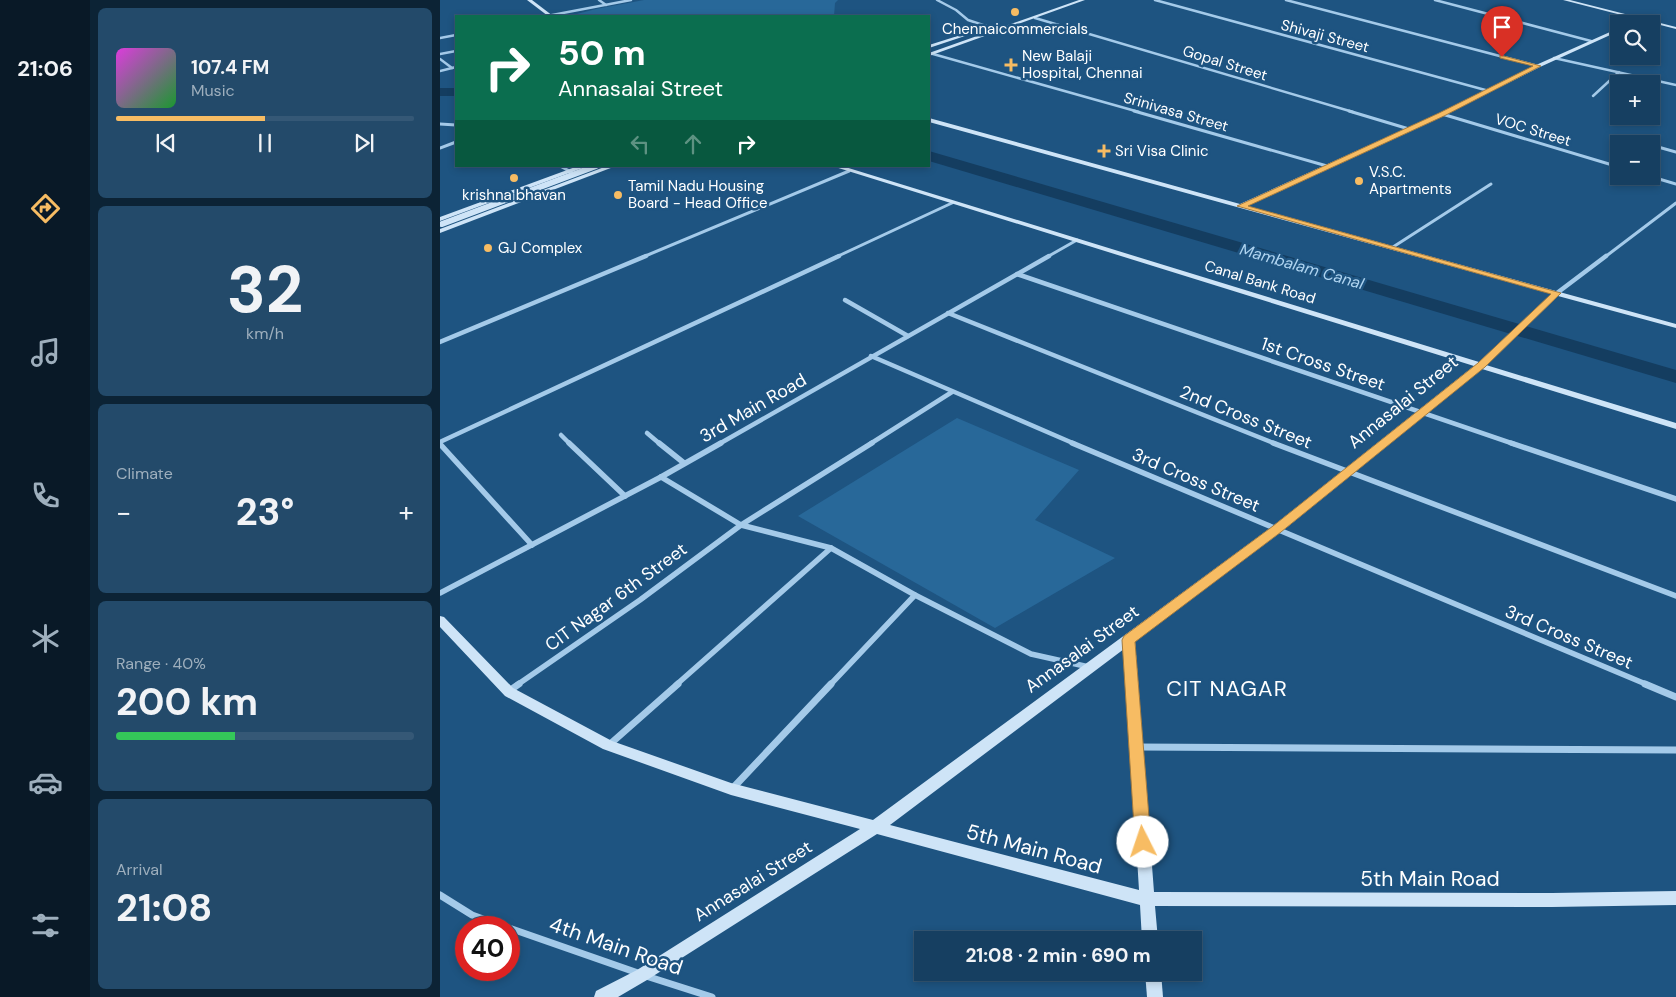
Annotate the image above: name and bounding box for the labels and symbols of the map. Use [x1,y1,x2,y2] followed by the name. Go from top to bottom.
[1009,6,1021,18] marker: Chennaicommercials
[1481,6,1523,57] pin
[1279,15,1371,57] street label: Shivaji Street
[942,19,1088,39] place label: Chennaicommercials
[1180,41,1270,85] street label: Gopal Street
[1022,46,1143,83] place label: New Balaji Hospital, Chennai
[1004,58,1018,72] marker: New Balaji Hospital, Chennai
[1121,88,1231,137] street label: Srinivasa Street
[1493,109,1574,151] street label: VOC Street
[1115,141,1209,161] place label: Sri Visa Clinic
[1097,144,1111,158] marker: Sri Visa Clinic
[1369,162,1452,199] place label: V.S.C. Apartments
[508,172,520,184] marker: krishna bhavan
[1353,175,1365,187] marker: V.S.C. Apartments
[628,176,767,213] place label: Tamil Nadu Housing Board - Head Office
[462,185,566,205] place label: krishna bhavan
[612,189,624,201] marker: Tamil Nadu Housing Board - Head Office
[498,238,583,258] place label: GJ Complex
[1237,239,1367,294] water label: Mambalam Canal
[482,242,494,254] marker: GJ Complex
[1202,256,1318,308] street label: Canal Bank Road
[1258,332,1388,396] street label: 1st Cross Street
[1343,350,1463,454] street label: Annasalai Street
[695,368,811,448] street label: 3rd Main Road
[1176,380,1316,454] street label: 2nd Cross Street
[1128,442,1264,518] street label: 3rd Cross Street
[540,537,692,657] street label: CIT Nagar 6th Street
[1501,599,1637,675] street label: 3rd Cross Street
[1020,600,1144,698] street label: Annasalai Street
[1166,674,1288,703] district label: CIT NAGAR
[1116,815,1168,867] position arrow
[963,817,1105,881] street label: 5th Main Road
[689,835,817,927] street label: Annasalai Street
[1360,865,1500,893] street label: 5th Main Road
[546,910,686,982] street label: 4th Main Road
[455,916,520,981] speed limit sign: 40

